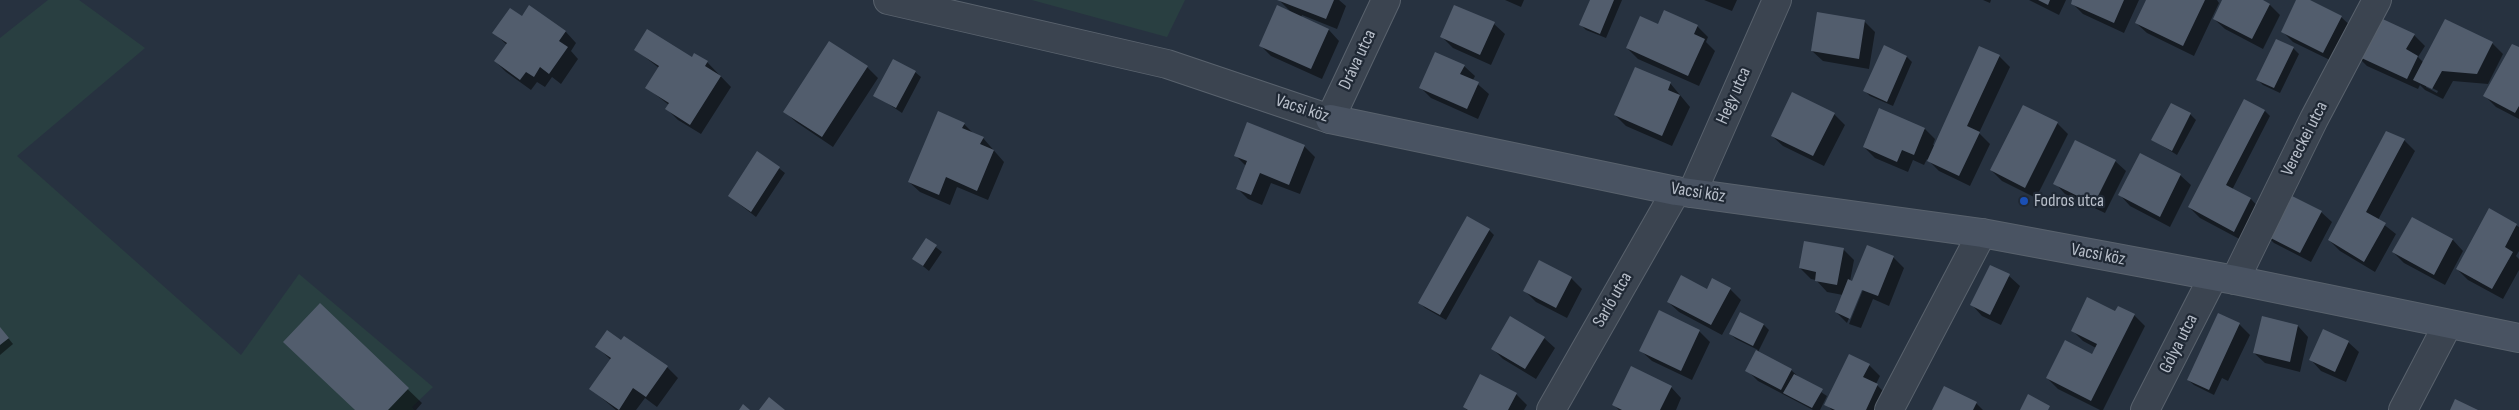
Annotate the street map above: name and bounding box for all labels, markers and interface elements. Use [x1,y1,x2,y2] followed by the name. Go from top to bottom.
[1335,27,1381,93] street label: Dráva utca
[1712,64,1756,128] street label: Hegy utca
[1273,90,1331,128] street label: Vacsi köz
[2277,98,2333,180] street label: Vereckei utca
[1669,178,1727,208] street label: Vacsi köz
[2034,190,2104,212] place label: Fodros utca
[2018,195,2030,207] marker: Fodros utca
[2069,239,2127,271] street label: Vacsi köz
[1589,269,1637,331] street label: Sarló utca
[2155,311,2203,377] street label: Gólya utca

